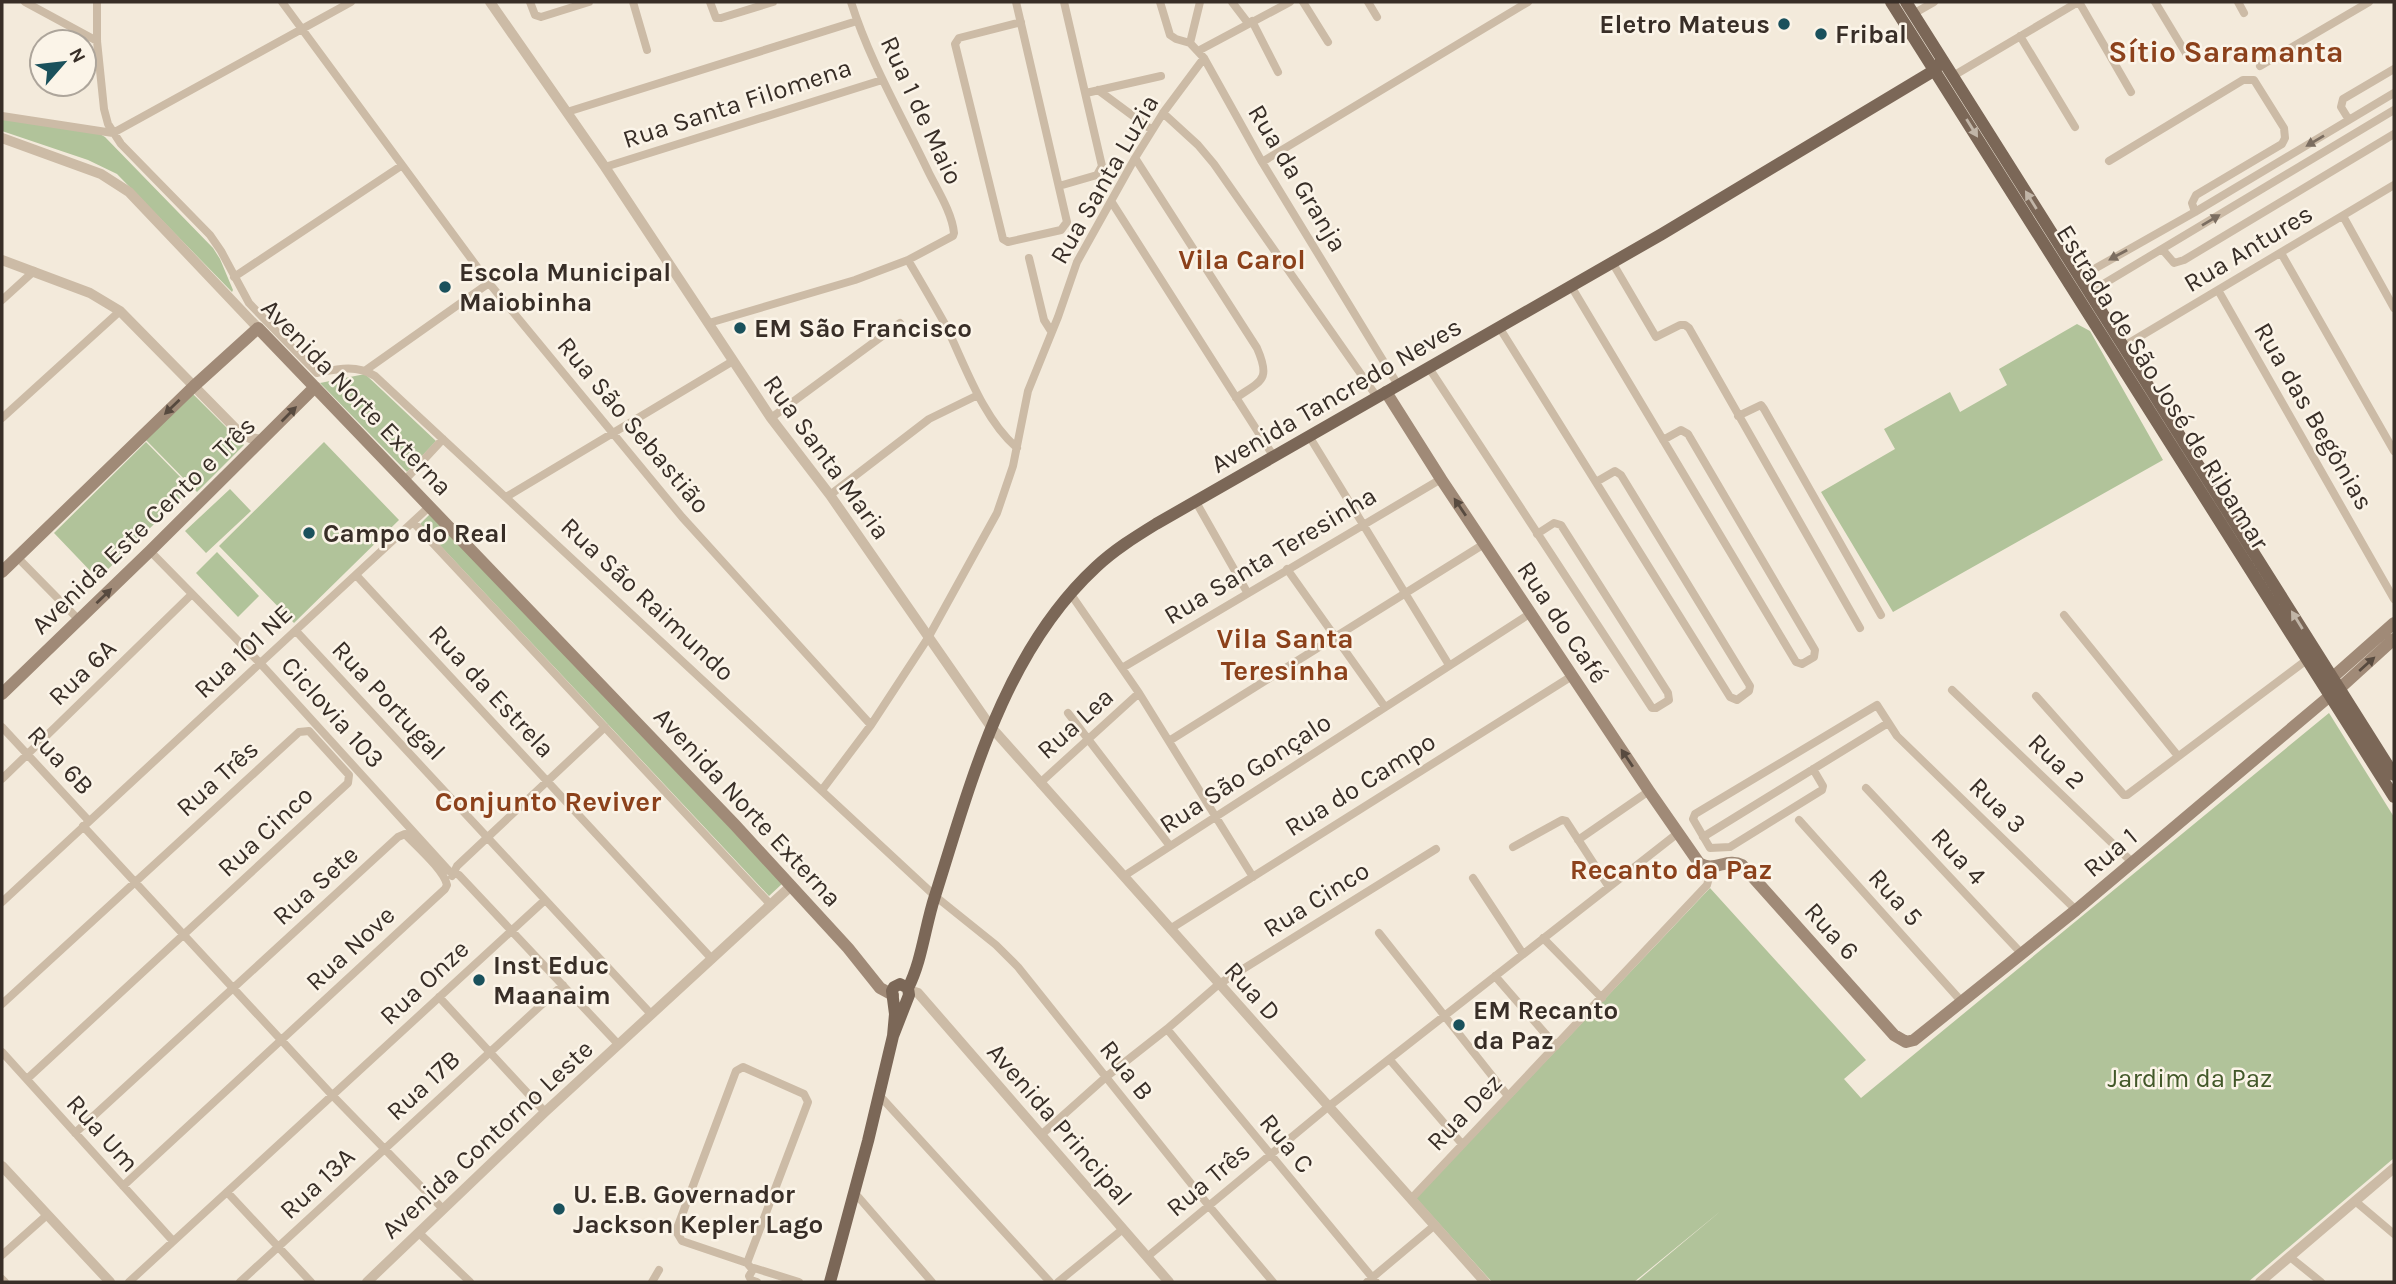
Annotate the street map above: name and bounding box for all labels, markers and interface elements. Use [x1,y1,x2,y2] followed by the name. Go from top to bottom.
[1599,9,1770,40] place label: Eletro Mateus
[1776,16,1792,32] marker: Eletro Mateus
[1835,19,1907,50] place label: Fribal
[1813,26,1829,42] marker: Fribal
[28,28,98,98] north arrow
[874,31,969,189] street label: Rua 1 de Maio
[2108,34,2344,70] district label: Sítio Saramanta
[64,44,90,67] text: N
[619,52,855,155] street label: Rua Santa Filomena
[1043,89,1165,269] street label: Rua Santa Luzia
[1241,99,1354,258] street label: Rua da Granja
[1965,118,1978,138] one-way arrow
[2305,134,2324,147] one-way arrow
[2025,190,2038,210] one-way arrow
[2178,198,2318,299] street label: Rua Antures
[2202,213,2221,226] one-way arrow
[2049,219,2276,556] street label: Estrada de São José de Ribamar
[1178,243,1306,276] district label: Vila Carol
[2109,249,2128,261] one-way arrow
[459,257,671,318] place label: Escola Municipal Maiobinha
[437,279,453,295] marker: Escola Municipal Maiobinha
[255,293,459,502] street label: Avenida Norte Externa
[1206,311,1467,480] street label: Avenida Tancredo Neves
[754,313,972,344] place label: EM São Francisco
[2247,317,2380,516] street label: Rua das Begônias
[732,320,748,336] marker: EM São Francisco
[551,331,717,520] street label: Rua São Sebastião
[756,369,897,546] street label: Rua Santa Maria
[164,398,181,414] one-way arrow
[280,406,297,422] one-way arrow
[25,410,262,641] street label: Avenida Este Cento e Três
[1158,480,1382,631] street label: Rua Santa Teresinha
[1453,498,1466,517] one-way arrow
[554,511,741,688] street label: Rua São Raimundo
[323,518,507,549] place label: Campo do Real
[301,525,317,541] marker: Campo do Real
[1510,555,1615,689] street label: Rua do Café
[96,587,113,604] one-way arrow
[188,598,299,705] street label: Rua 101 NE
[2291,610,2304,629] one-way arrow
[422,618,561,764] street label: Rua da Estrela
[1216,622,1354,687] district label: Vila Santa Teresinha
[42,633,123,712] street label: Rua 6A
[325,634,452,766] street label: Rua Portugal
[275,650,391,774] street label: Ciclovia 103
[2358,656,2375,672] one-way arrow
[1031,681,1120,766] street label: Rua Lea
[647,701,848,913] street label: Avenida Norte Externa
[1154,706,1337,840] street label: Rua São Gonçalo
[21,719,100,801] street label: Rua 6B
[1279,726,1441,843] street label: Rua do Campo
[2022,727,2092,796] street label: Rua 2
[170,734,265,823] street label: Rua Três
[1620,748,1633,768] one-way arrow
[1963,771,2033,840] street label: Rua 3
[211,779,319,883] street label: Rua Cinco
[435,785,661,818] district label: Conjunto Reviver
[1925,821,1993,891] street label: Rua 4
[2077,821,2144,884] street label: Rua 1
[266,839,364,932] street label: Rua Sete
[1570,853,1772,886] district label: Recanto da Paz
[1258,855,1375,944] street label: Rua Cinco
[1862,862,1930,933] street label: Rua 5
[1798,896,1866,967] street label: Rua 6
[299,899,401,997] street label: Rua Nove
[373,933,475,1031] street label: Rua Onze
[493,950,611,1011] place label: Inst Educ Maanaim
[1218,955,1287,1027] street label: Rua D
[471,972,487,988] marker: Inst Educ Maanaim
[1473,995,1618,1056] place label: EM Recanto da Paz
[1451,1017,1467,1033] marker: EM Recanto da Paz
[375,1033,599,1245] street label: Avenida Contorno Leste
[1093,1034,1160,1107] street label: Rua B
[981,1037,1139,1212] street label: Avenida Principal
[380,1044,467,1127] street label: Rua 17B
[2108,1063,2272,1094] park label: Jardim da Paz
[1420,1067,1509,1157] street label: Rua Dez
[60,1088,145,1178] street label: Rua Um
[1253,1107,1320,1179] street label: Rua C
[1160,1135,1256,1223] street label: Rua Três
[273,1141,361,1226] street label: Rua 13A
[573,1179,823,1240] place label: U. E.B. Governador Jackson Kepler Lago
[551,1201,567,1217] marker: U. E.B. Governador Jackson Kepler Lago

